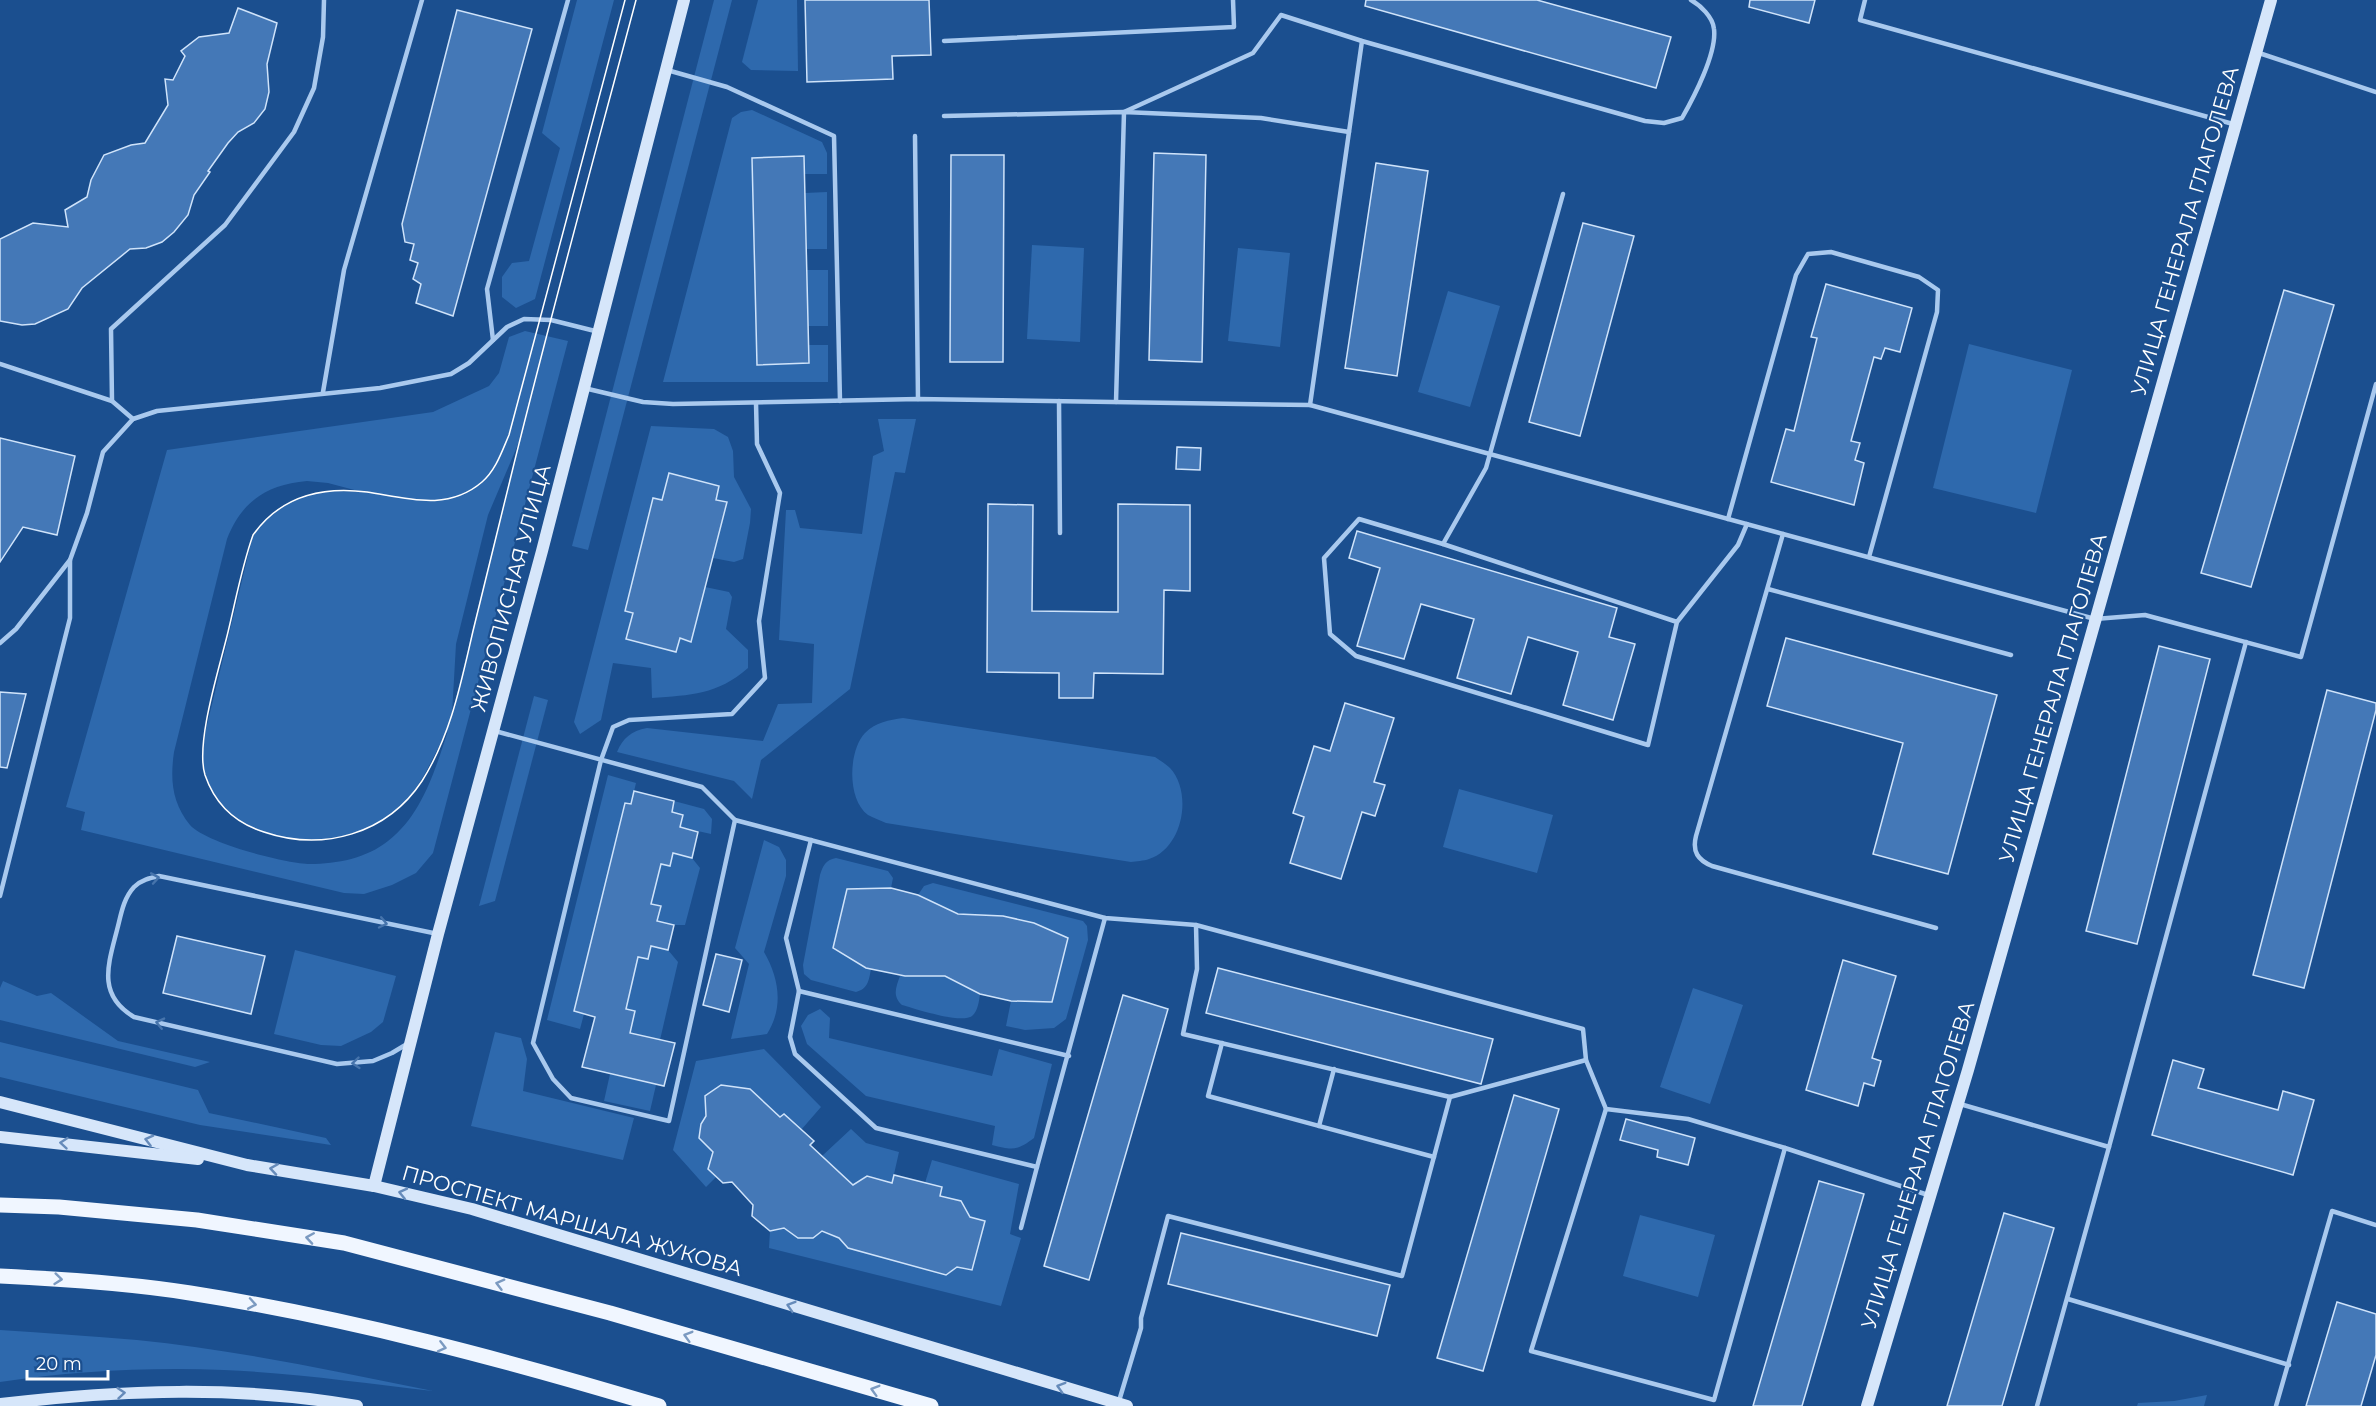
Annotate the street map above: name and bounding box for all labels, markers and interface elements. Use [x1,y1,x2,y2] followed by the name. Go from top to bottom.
[2125,63,2244,398] street label: УЛИЦА ГЕНЕРАЛА ГЛАГОЛЕВА
[465,461,556,714] street label: ЖИВОПИСНАЯ УЛИЦА
[1993,530,2112,865] street label: УЛИЦА ГЕНЕРАЛА ГЛАГОЛЕВА
[150,873,160,885] one-way arrow
[378,915,388,928] one-way arrow
[1856,998,1980,1332] street label: УЛИЦА ГЕНЕРАЛА ГЛАГОЛЕВА
[155,1017,165,1030] one-way arrow
[352,1056,361,1069] one-way arrow
[145,1134,155,1147] one-way arrow
[59,1137,68,1150] one-way arrow
[399,1160,746,1281] street label: ПРОСПЕКТ МАРШАЛА ЖУКОВА
[270,1164,279,1176] one-way arrow
[398,1187,408,1200] one-way arrow
[306,1232,315,1244] one-way arrow
[54,1272,63,1285] one-way arrow
[495,1278,505,1291] one-way arrow
[247,1298,256,1310] one-way arrow
[786,1301,797,1313] one-way arrow
[683,1330,693,1343] one-way arrow
[437,1339,447,1352] one-way arrow
[27,1343,108,1381] scale bar
[36,1353,82,1375] text: 20 m
[1057,1382,1067,1394] one-way arrow
[870,1385,881,1397] one-way arrow
[116,1387,126,1400] one-way arrow

